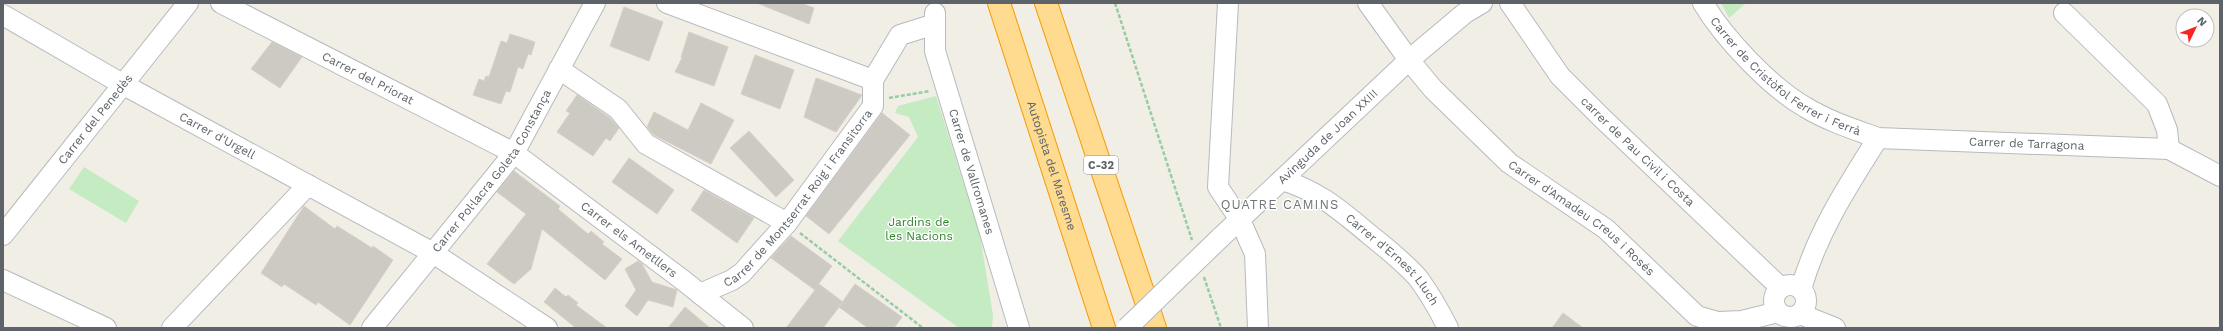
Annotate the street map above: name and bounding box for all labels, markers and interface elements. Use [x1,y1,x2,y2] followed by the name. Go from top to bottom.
[2175,8,2215,48] north arrow
[1707,14,1863,138] street label: Carrer de Cristòfol Ferrer i Ferrà
[2194,14,2209,29] text: N
[320,49,416,107] street label: Carrer del Priorat
[55,71,135,167] street label: Carrer del Penedès
[1275,86,1381,187] street label: Avinguda de Joan XXIII
[429,87,554,255] street label: Carrer Pol·lacra Goleta Constança
[1578,94,1698,209] street label: carrer de Pau Civil i Costa
[1024,99,1079,232] street label: Autopista del Maresme
[721,107,875,290] street label: Carrer de Montserrat Roig i Fransitorra
[946,107,997,236] street label: Carrer de Vallromanes
[177,109,258,162] street label: Carrer d'Urgell
[1969,134,2085,153] street label: Carrer de Tarragona
[1084,156,1118,174] road number: C-32
[1505,157,1657,279] street label: Carrer d'Amadeu Creus i Rosés
[1221,197,1339,212] district label: QUATRE CAMINS
[578,199,680,280] street label: Carrer els Ametllers
[1343,211,1441,308] street label: Carrer d'Ernest Lluch
[885,215,953,243] park label: Jardins de les Nacions

